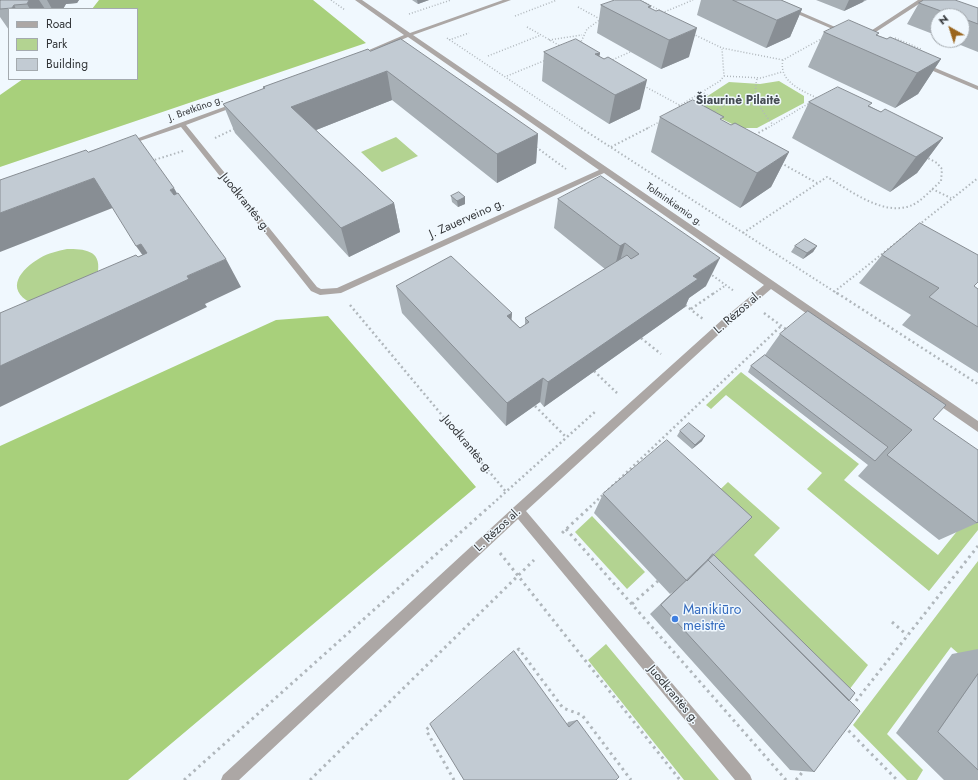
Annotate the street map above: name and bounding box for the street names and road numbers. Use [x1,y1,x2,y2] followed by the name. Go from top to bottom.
[167,94,225,124] street label: J. Bretkūno g.
[217,171,273,235] street label: Juodkrantės g.
[643,181,705,229] street label: Tolminkiemio g.
[427,196,507,242] street label: J. Zauerveino g.
[711,288,765,338] street label: L. Rėzos al.
[438,413,496,477] street label: Juodkrantės g.
[472,505,524,555] street label: L. Rėzos al.
[644,663,702,727] street label: Juodkrantės g.

